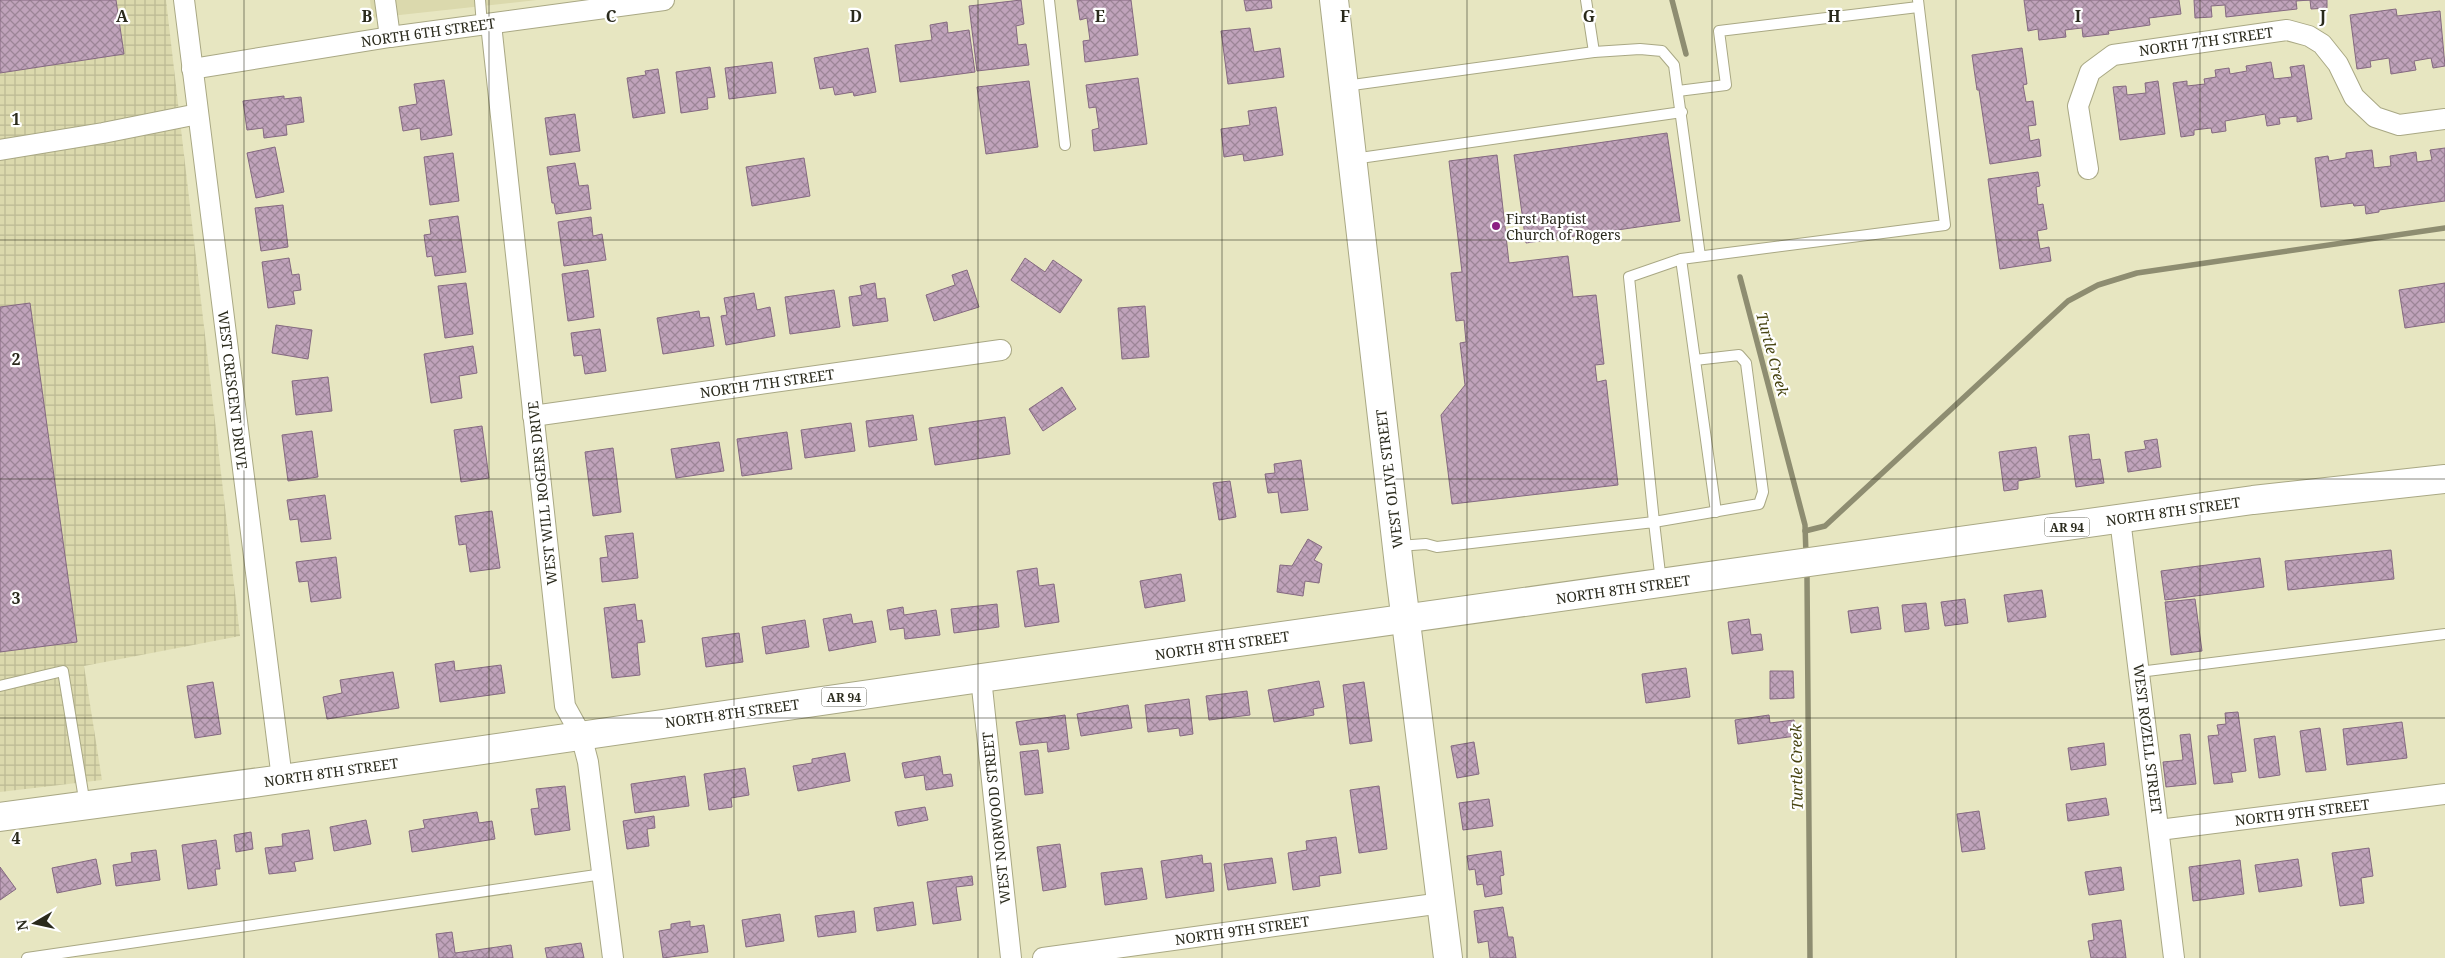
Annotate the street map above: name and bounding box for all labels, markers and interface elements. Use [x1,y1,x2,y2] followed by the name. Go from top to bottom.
[116,5,129,27] text: A
[362,5,373,27] text: B
[606,5,617,27] text: C
[850,5,862,27] text: D
[1095,5,1105,27] text: E
[1340,5,1350,27] text: F
[1583,5,1595,27] text: G
[1827,5,1841,27] text: H
[2075,5,2081,27] text: I
[2319,5,2327,27] text: J
[360,13,497,51] street label: NORTH 6TH STREET
[2138,22,2275,60] street label: NORTH 7TH STREET
[11,108,21,130] text: 1
[1506,209,1620,244] place label: First Baptist Church of Rogers
[1490,220,1502,232] marker: First Baptist Church of Rogers
[214,309,252,471] street label: WEST CRESCENT DRIVE
[1752,310,1794,399] water label: Turtle Creek
[11,348,21,370] text: 2
[699,364,836,402] street label: NORTH 7TH STREET
[523,400,561,586] street label: WEST WILL ROGERS DRIVE
[1371,408,1407,550] street label: WEST OLIVE STREET
[2105,492,2242,530] street label: NORTH 8TH STREET
[2044,518,2090,536] road number: AR 94
[1555,570,1692,608] street label: NORTH 8TH STREET
[11,587,21,609] text: 3
[1154,626,1291,664] street label: NORTH 8TH STREET
[2129,663,2167,816] street label: WEST ROZELL STREET
[822,688,866,706] road number: AR 94
[664,694,801,732] street label: NORTH 8TH STREET
[1785,723,1807,810] water label: Turtle Creek
[977,731,1014,905] street label: WEST NORWOOD STREET
[263,753,400,791] street label: NORTH 8TH STREET
[2234,794,2371,830] street label: NORTH 9TH STREET
[11,827,21,849] text: 4
[10,898,60,948] north arrow
[1174,911,1311,949] street label: NORTH 9TH STREET
[11,918,32,932] text: N

